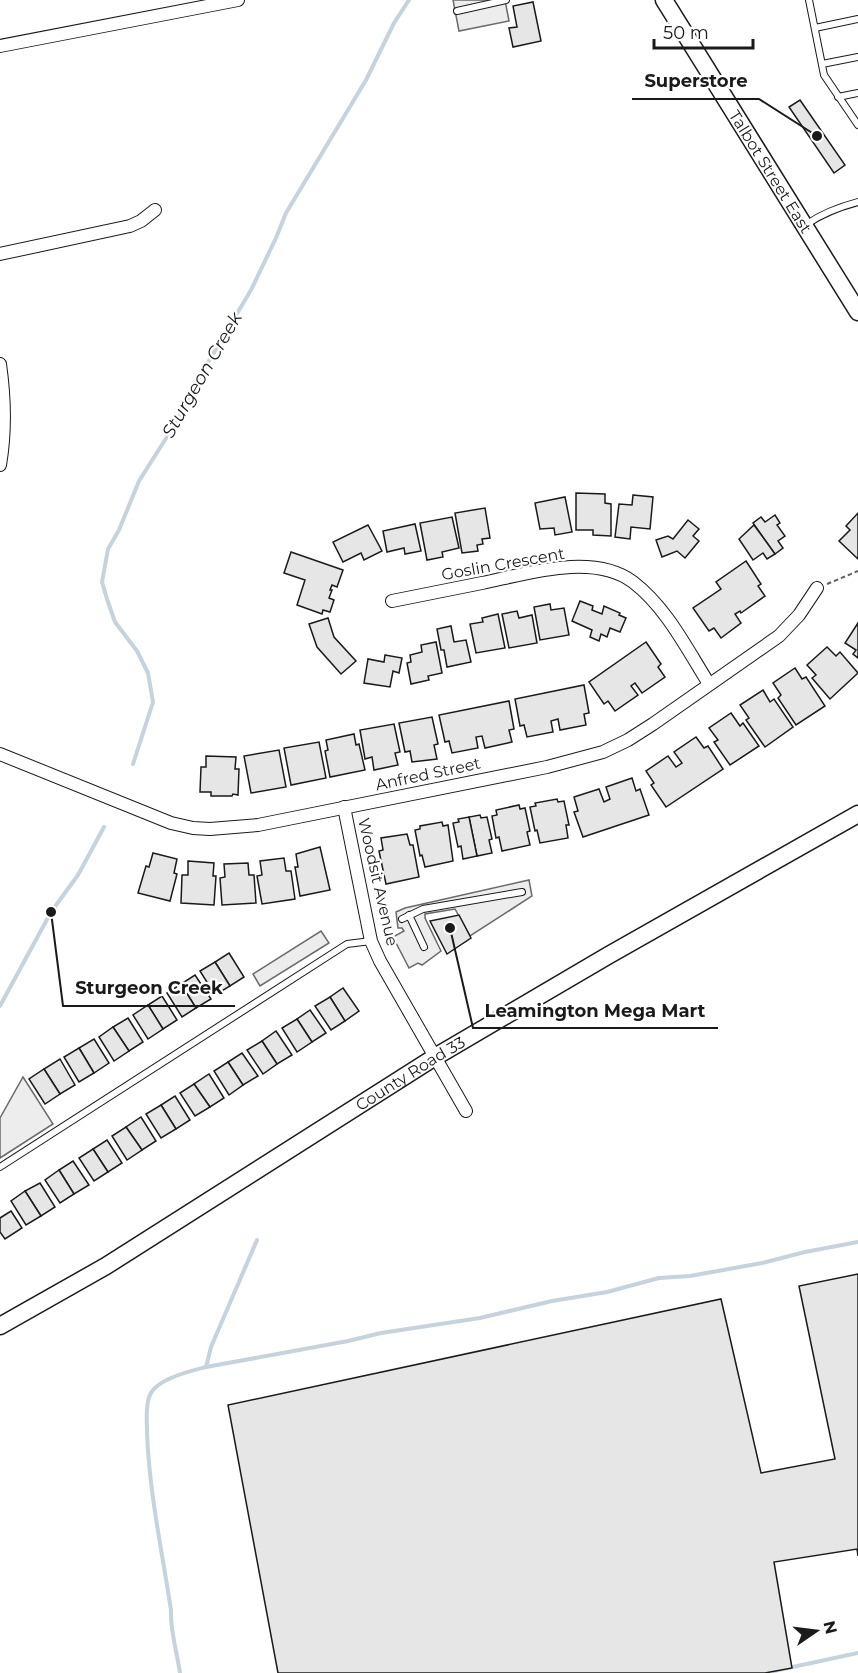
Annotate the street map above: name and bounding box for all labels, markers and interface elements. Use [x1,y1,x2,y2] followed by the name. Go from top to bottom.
[654,12,753,50] scale bar
[663,22,709,44] text: 50 m
[632,63,759,99] callout: Superstore
[644,70,748,92] text: Superstore
[725,107,816,237] street label: Talbot Street East
[157,307,247,442] water label: Sturgeon Creek
[440,544,567,584] street label: Goslin Crescent
[374,753,483,794] street label: Anfred Street
[354,816,402,948] street label: Woodsit Avenue
[63,970,235,1006] callout: Sturgeon Creek
[75,977,223,999] text: Sturgeon Creek
[473,992,718,1028] callout: Leamington Mega Mart
[485,1000,706,1022] text: Leamington Mega Mart
[352,1032,468,1115] street label: County Road 33
[786,1601,846,1661] north arrow
[819,1619,841,1636] text: N

